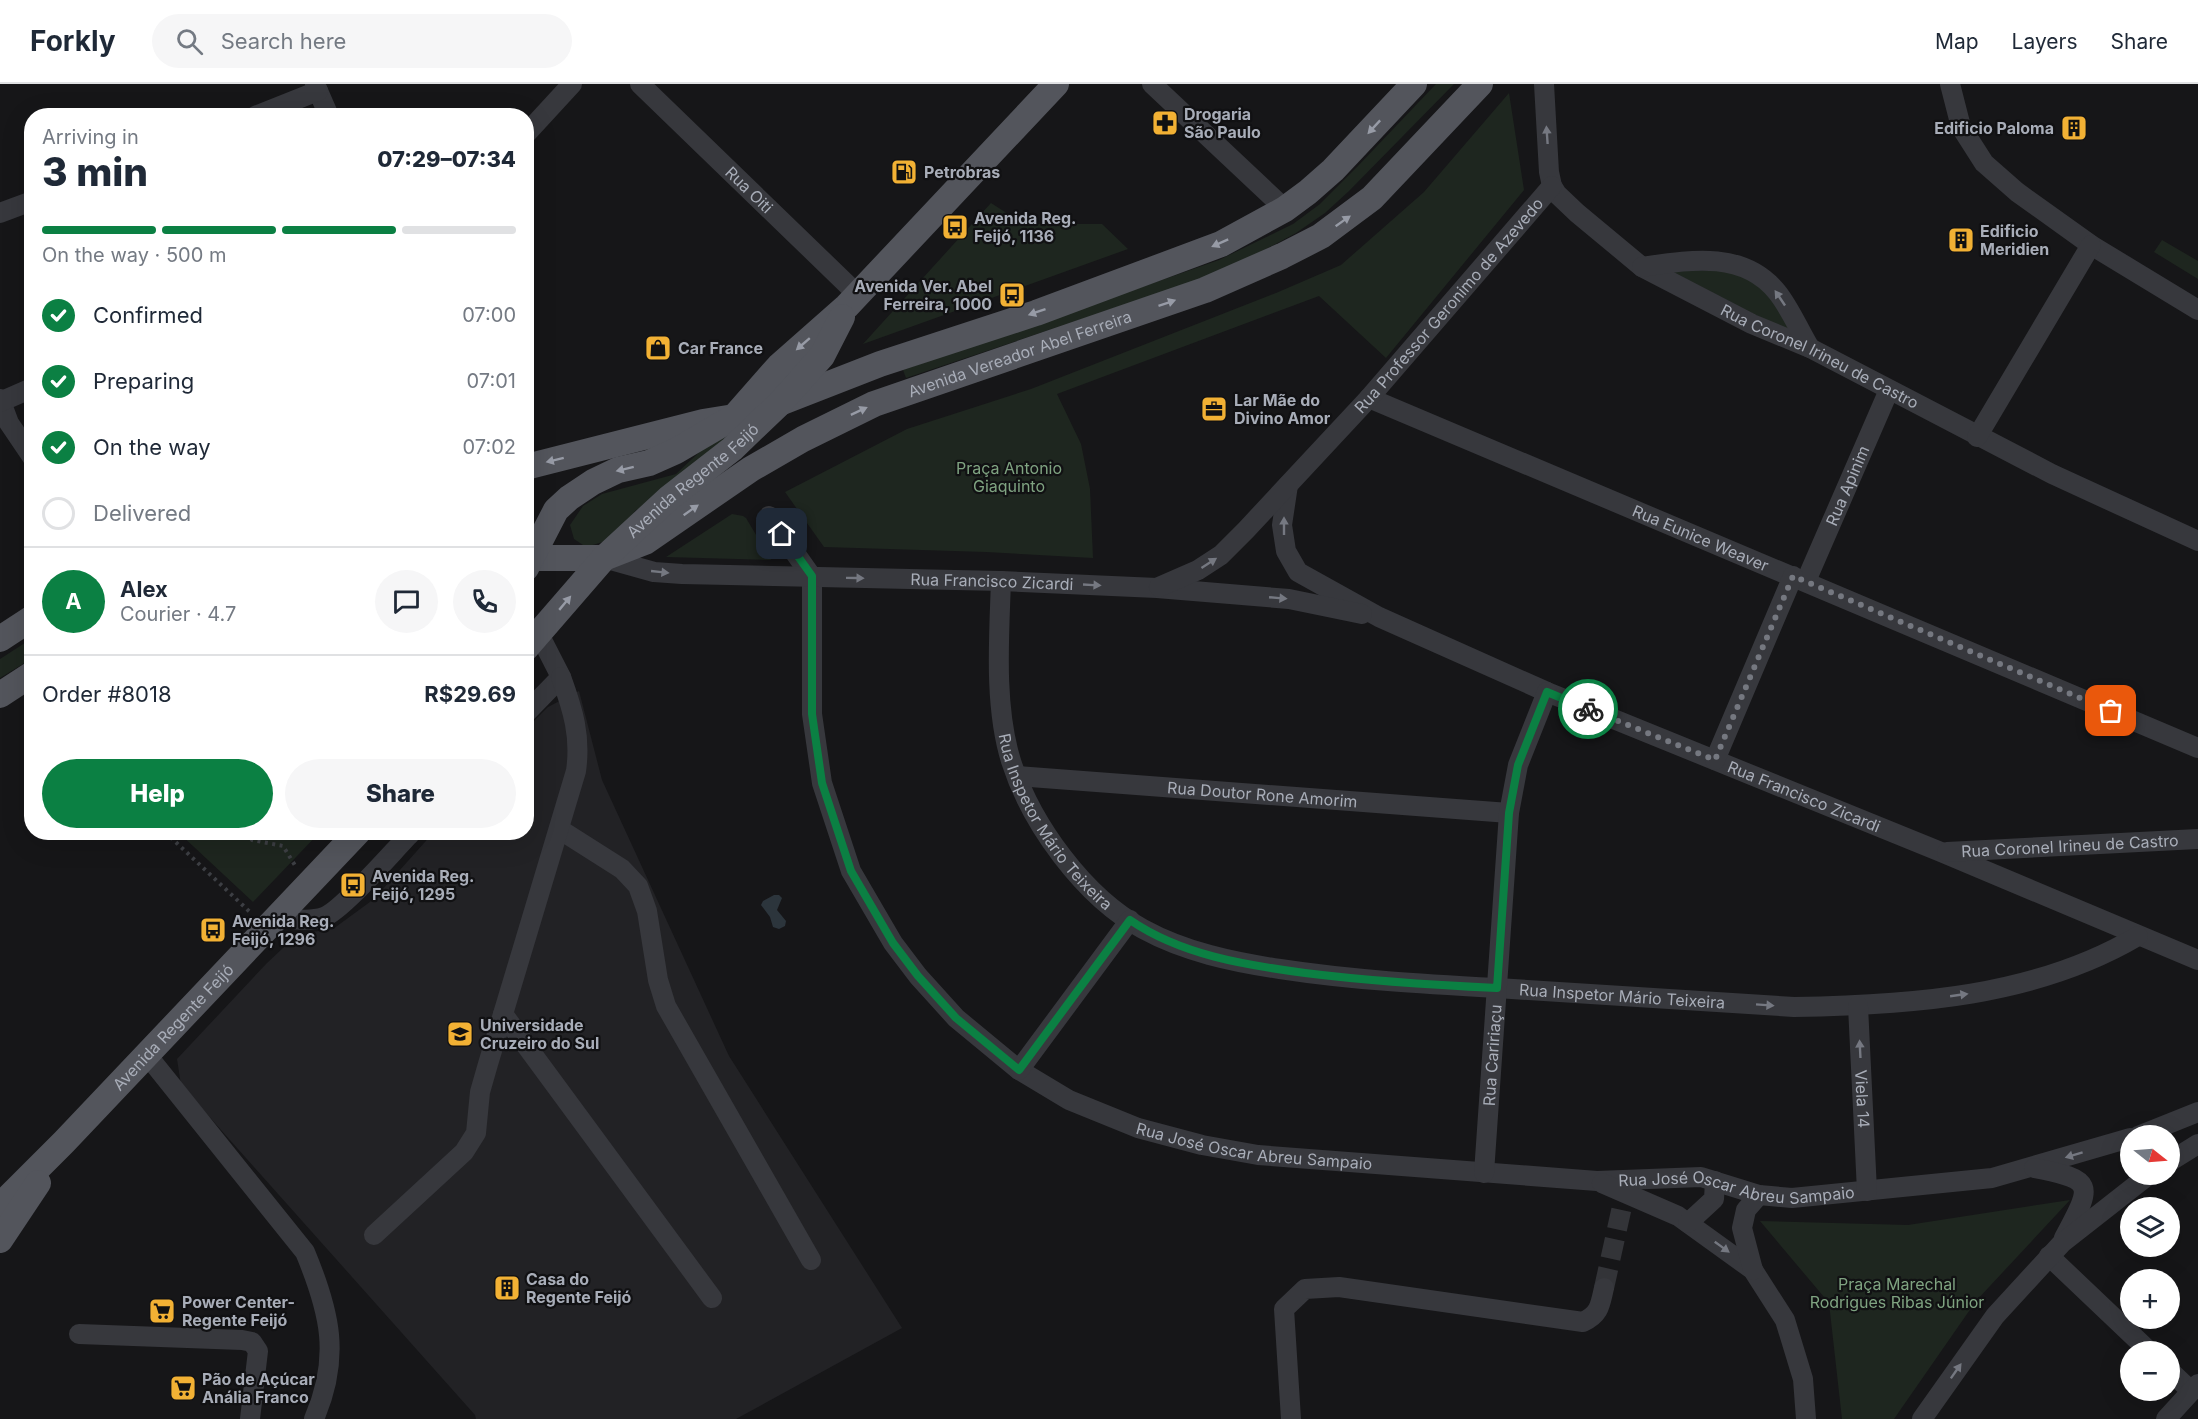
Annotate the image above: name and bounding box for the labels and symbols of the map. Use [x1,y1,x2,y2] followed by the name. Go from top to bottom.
[1184,104,1261,142] place label: Drogaria São Paulo
[1150,108,1180,138] pharmacy icon: Drogaria São Paulo
[2059,113,2089,143] building icon: Edificio Paloma
[1934,118,2054,138] place label: Edificio Paloma
[1368,119,1381,134] one-way arrow
[1543,126,1552,145] one-way arrow
[889,157,919,187] fuel station icon: Petrobras
[721,162,777,217] street label: Rua Oiti
[924,162,1000,182] place label: Petrobras
[1350,194,1547,417] street label: Rua Professor Geronimo de Azevedo
[974,208,1076,246] place label: Avenida Reg. Feijó, 1136
[940,212,970,242] bus stop icon: Avenida Reg. Feijó, 1136
[1334,215,1350,227] one-way arrow
[1980,221,2049,259] place label: Edificio Meridien
[1946,225,1976,255] building icon: Edificio Meridien
[1211,239,1228,248] one-way arrow
[854,276,992,314] place label: Avenida Ver. Abel Ferreira, 1000
[997,280,1027,310] bus stop icon: Avenida Ver. Abel Ferreira, 1000
[1775,290,1786,306] one-way arrow
[1158,298,1176,308] one-way arrow
[1718,300,1922,413] street label: Rua Coronel Irineu de Castro
[905,306,1134,402] street label: Avenida Vereador Abel Ferreira
[1028,307,1046,317] one-way arrow
[643,333,673,363] shop icon: Car France
[796,337,811,350] one-way arrow
[678,338,763,358] place label: Car France
[1234,390,1331,428] place label: Lar Mãe do Divino Amor
[1199,394,1229,424] office icon: Lar Mãe do Divino Amor
[850,406,868,416] one-way arrow
[623,419,763,542] street label: Avenida Regente Feijó
[1821,443,1874,529] street label: Rua Apinim
[545,455,564,465] one-way arrow
[956,458,1062,496] park label: Praça Antonio Giaquinto
[616,464,634,474] one-way arrow
[1630,500,1772,576] street label: Rua Eunice Weaver
[683,504,699,516] one-way arrow
[756,508,807,559] pin
[1279,517,1289,536] one-way arrow
[1201,558,1217,569] one-way arrow
[651,567,670,577] one-way arrow
[910,569,1074,594] street label: Rua Francisco Zicardi
[846,573,865,582] one-way arrow
[1083,581,1102,590] one-way arrow
[1268,594,1287,603] one-way arrow
[558,595,571,611] one-way arrow
[1558,679,1618,739] courier
[2085,685,2136,736] pin
[995,732,1116,914] street label: Rua Inspetor Mário Teixeira
[1725,756,1883,836] street label: Rua Francisco Zicardi
[1166,777,1358,812] street label: Rua Doutor Rone Amorim
[1961,830,2179,861] street label: Rua Coronel Irineu de Castro
[372,866,474,904] place label: Avenida Reg. Feijó, 1295
[338,870,368,900] bus stop icon: Avenida Reg. Feijó, 1295
[232,911,334,949] place label: Avenida Reg. Feijó, 1296
[198,915,228,945] bus stop icon: Avenida Reg. Feijó, 1296
[108,960,238,1094] street label: Avenida Regente Feijó
[1519,979,1726,1013] street label: Rua Inspetor Mário Teixeira
[1950,991,1969,1000] one-way arrow
[1755,1000,1774,1010] one-way arrow
[1479,1004,1506,1107] street label: Rua Caririaçu
[480,1015,599,1053] place label: Universidade Cruzeiro do Sul
[445,1019,475,1049] school or university icon: Universidade Cruzeiro do Sul
[1855,1039,1864,1058] one-way arrow
[1851,1069,1874,1129] street label: Viela 14
[1134,1118,1373,1174] street label: Rua José Oscar Abreu Sampaio
[2120,1125,2180,1185] north arrow
[2065,1151,2083,1160] one-way arrow
[1618,1167,1855,1208] street label: Rua José Oscar Abreu Sampaio
[1714,1241,1729,1253] one-way arrow
[526,1269,632,1307] place label: Casa do Regente Feijó
[492,1273,522,1303] building icon: Casa do Regente Feijó
[1810,1274,1984,1312] park label: Praça Marechal Rodrigues Ribas Júnior
[182,1292,295,1330] place label: Power Center- Regente Feijó
[147,1296,177,1326] supermarket icon: Power Center- Regente Feijó
[1949,1364,1961,1379] one-way arrow
[202,1369,315,1407] place label: Pão de Açúcar Anália Franco
[168,1373,198,1403] supermarket icon: Pão de Açúcar Anália Franco

